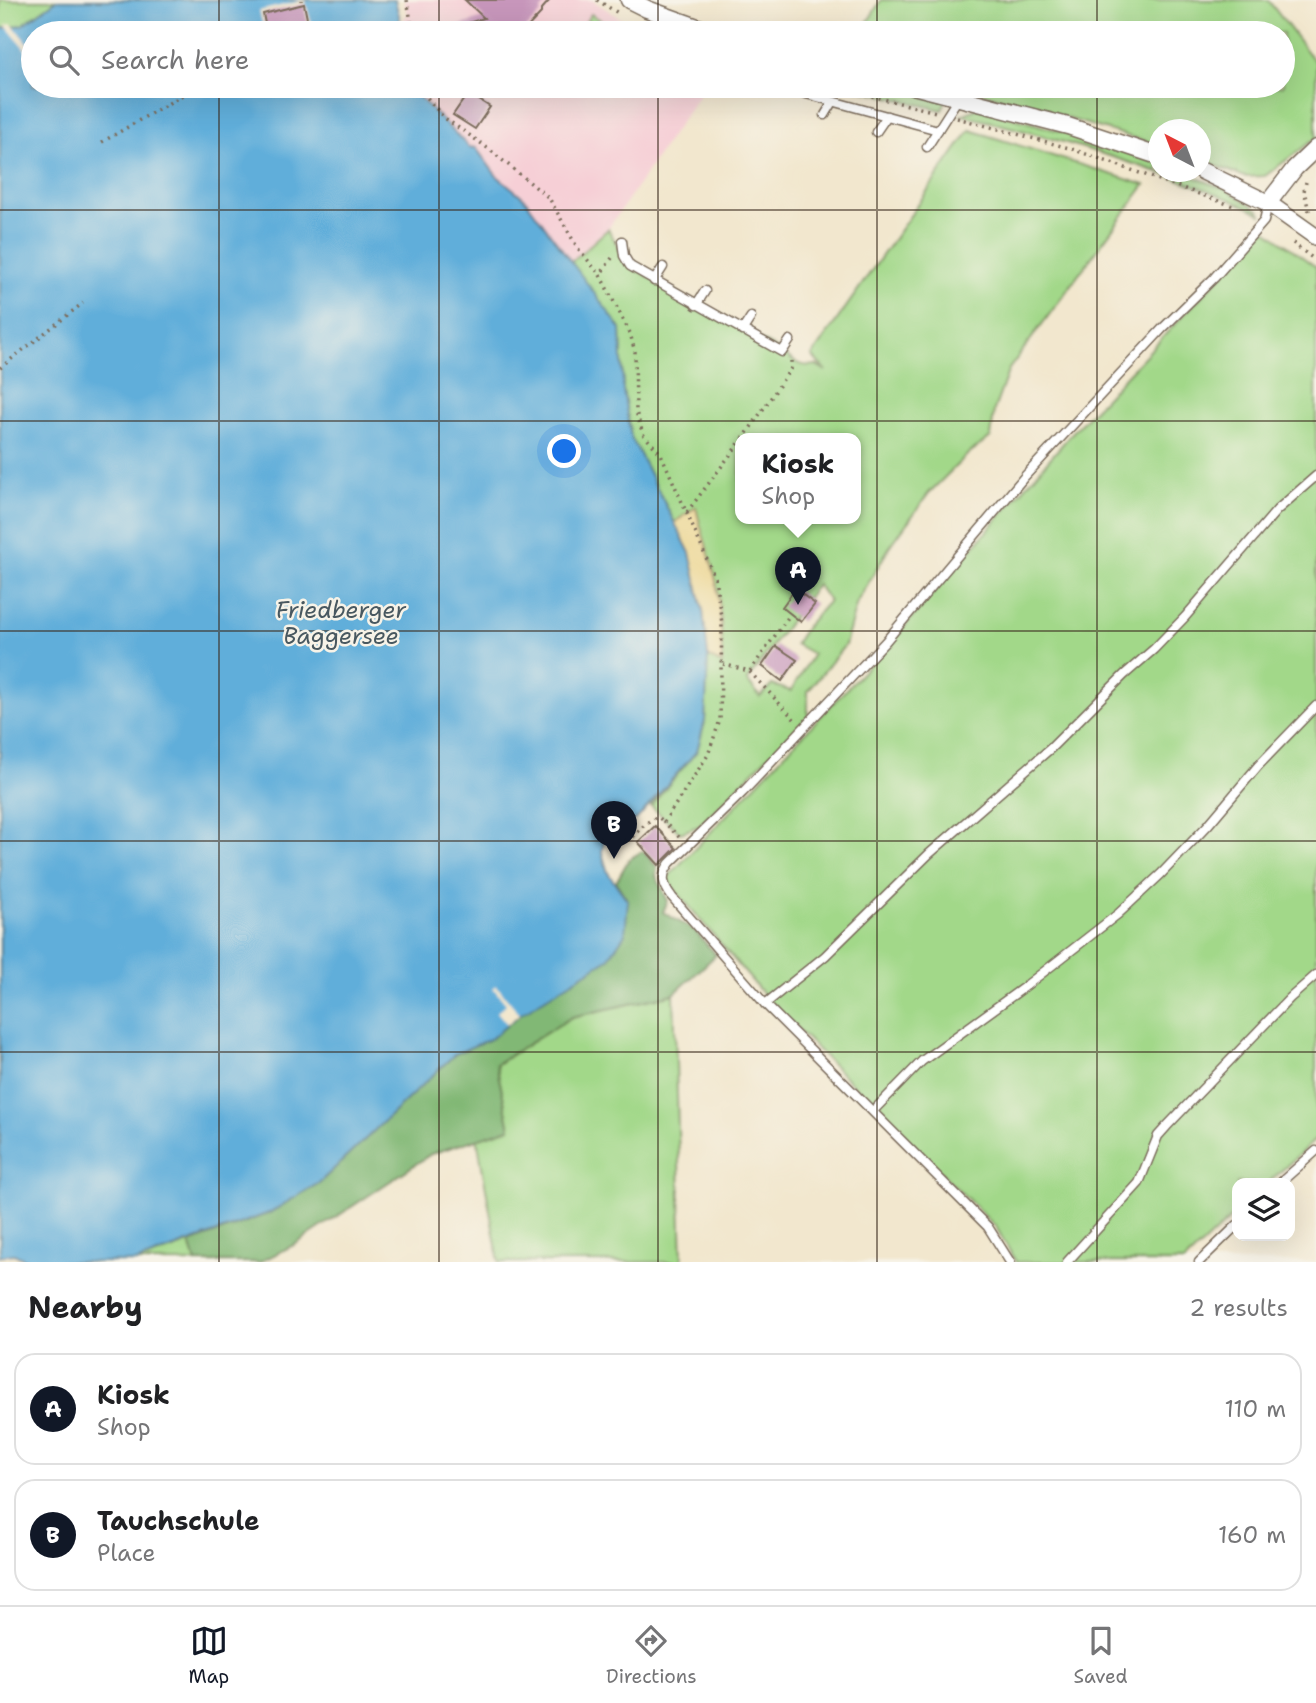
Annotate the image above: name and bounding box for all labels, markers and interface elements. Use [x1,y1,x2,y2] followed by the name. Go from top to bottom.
[21,21,1295,98] search box
[45,41,83,79] icon: search
[101,42,250,77] text: Search here
[1148,119,1211,182] north arrow
[735,433,861,524] popup
[547,434,581,468] your location
[761,446,835,481] text: Kiosk
[761,481,815,511] text: Shop
[775,547,821,605] pin: A
[276,595,407,651] water label: Friedberger Baggersee
[591,801,637,859] pin: B
[1232,1178,1295,1241] map controls
[1232,1178,1295,1241] button: layers
[28,1287,143,1328] text: Nearby
[1189,1293,1288,1323] text: 2 results
[97,1377,170,1412] text: Kiosk
[44,1394,62,1424] text: A
[1224,1394,1286,1424] text: 110 m
[97,1412,151,1442] text: Shop
[97,1503,260,1538] text: Tauchschule
[46,1520,60,1550] text: B
[1218,1520,1286,1550] text: 160 m
[97,1538,156,1568] text: Place
[188,1622,229,1689] tab: Map
[606,1622,697,1689] tab: Directions
[1074,1622,1128,1689] tab: Saved

